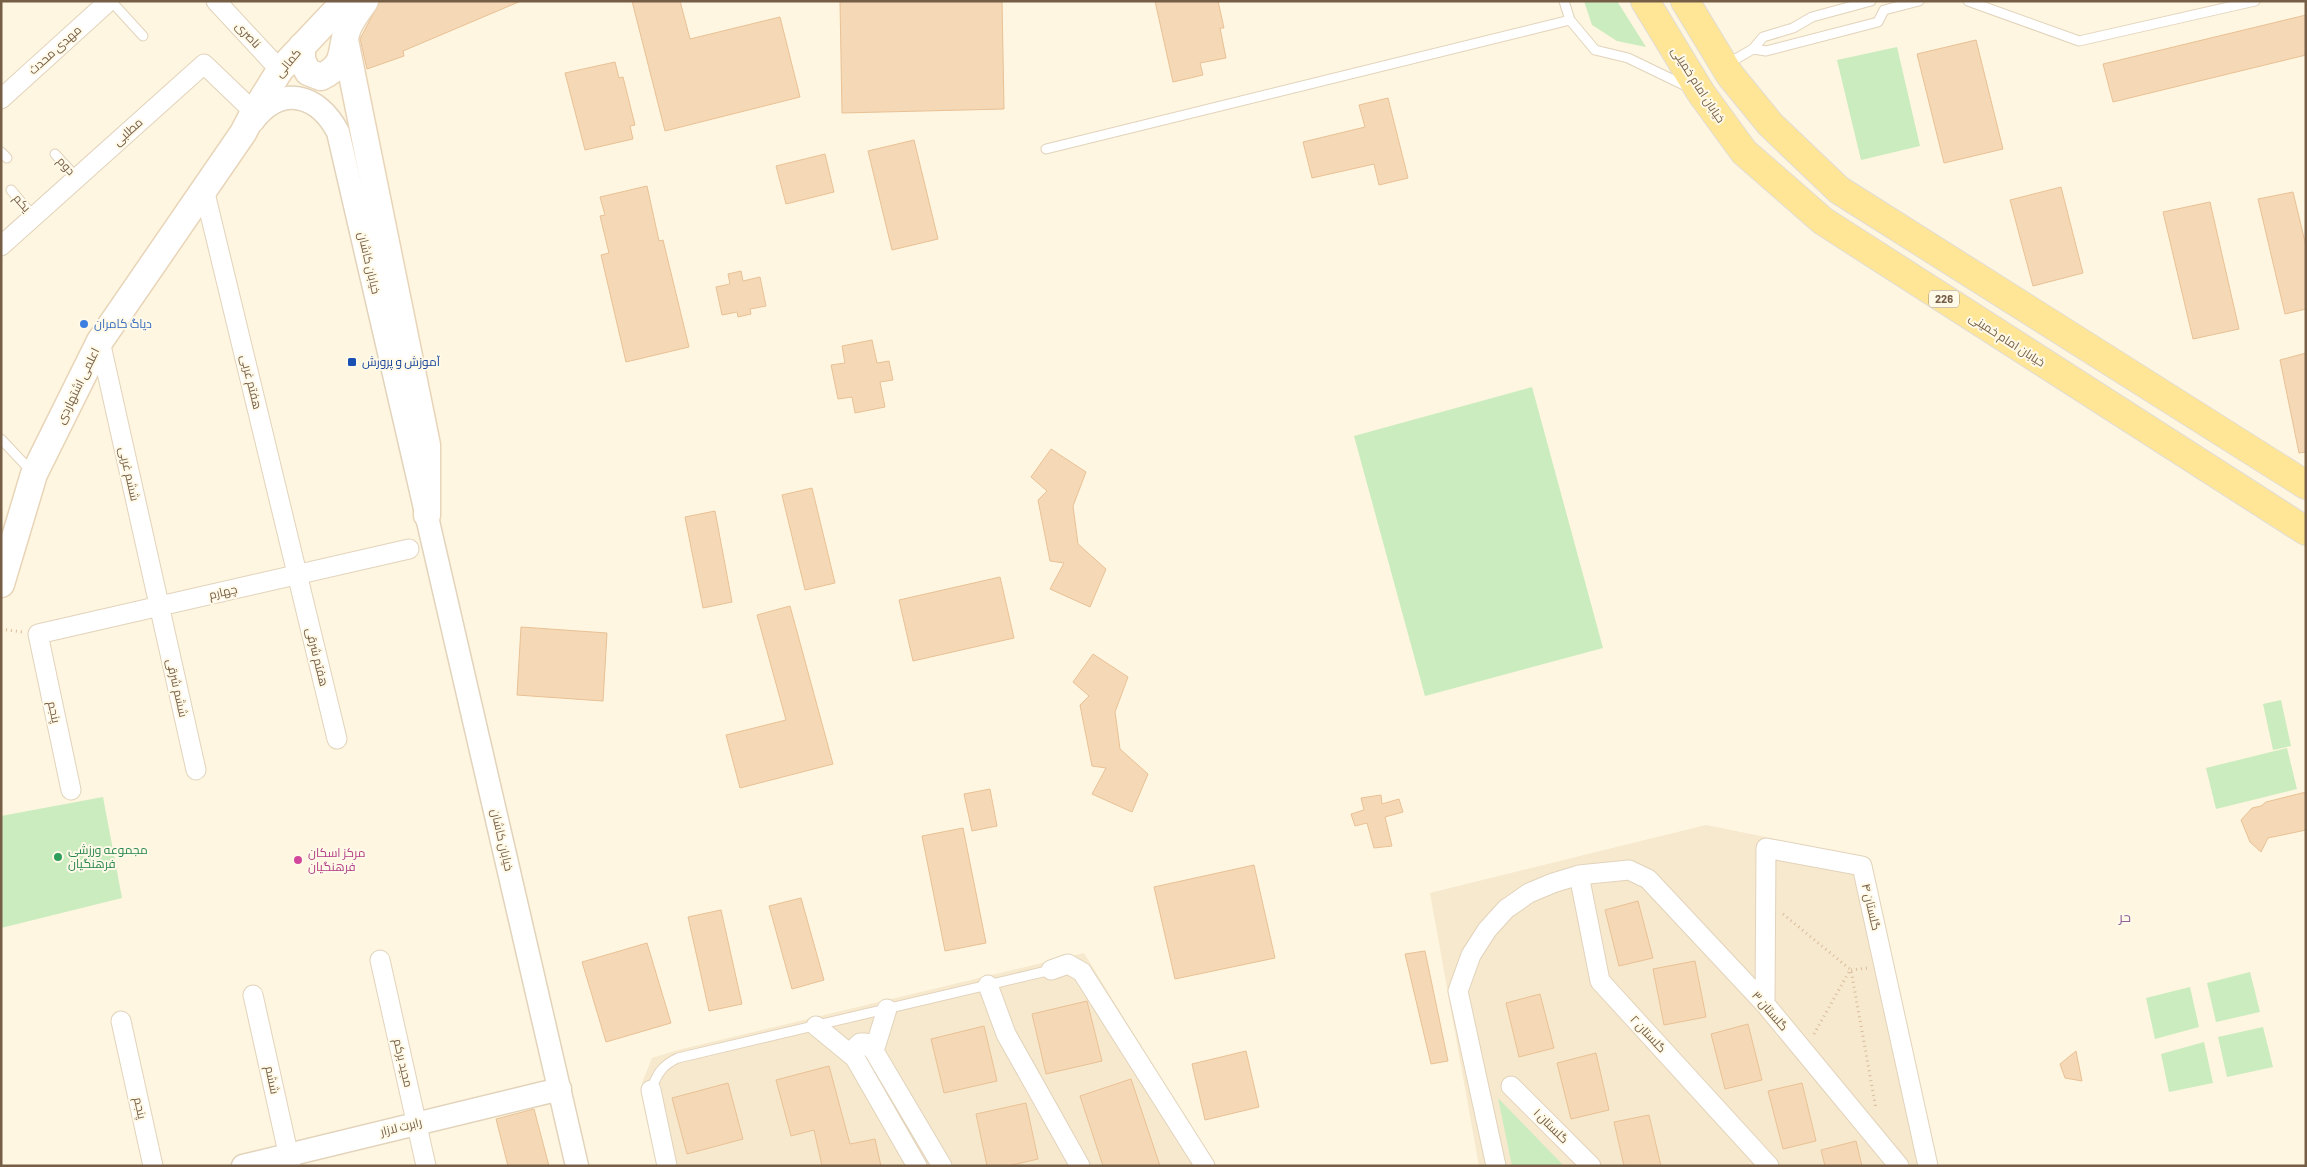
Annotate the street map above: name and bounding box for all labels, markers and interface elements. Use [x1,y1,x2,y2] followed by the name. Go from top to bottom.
[232,18,264,51] street label: ناصری
[25,22,84,77] street label: مهدی محدث
[1667,44,1729,126] street label: خیابان امام خمینی
[271,45,304,80] street label: کمالی
[110,115,146,149] street label: مطلبی
[53,153,79,179] street label: دوم
[10,191,35,216] street label: یکم
[355,230,384,295] street label: خیابان کاشان
[1929,290,1959,308] road number: 226
[1966,309,2048,371] street label: خیابان امام خمینی
[94,316,152,331] place label: دیاگ کامران
[78,318,90,330] marker: دیاگ کامران
[53,345,102,426] street label: اعلمی اشتهاردی
[237,353,265,411] street label: هفتم غربی
[362,354,441,371] place label: آموزش و پرورش
[346,356,358,368] marker: آموزش و پرورش
[115,445,143,503] street label: ششم غربی
[207,581,239,604] street label: چهارم
[302,626,332,688] street label: هفتم شرقی
[163,657,191,719] street label: ششم شرقی
[43,700,64,725] street label: پنجم
[488,807,517,872] street label: خیابان کاشان
[68,842,148,871] place label: مجموعه ورزشی فرهنگیان
[308,845,365,874] place label: مرکز اسکان فرهنگیان
[52,851,64,863] marker: مجموعه ورزشی فرهنگیان
[292,854,304,866] marker: مرکز اسکان فرهنگیان
[1859,882,1884,932] street label: گلستان ۴
[2118,908,2131,925] district label: حر
[1749,988,1792,1034] street label: گلستان ۳
[1627,1012,1670,1056] street label: گلستان ۲
[390,1037,416,1089] street label: مجید برکم
[261,1065,283,1096] street label: ششم
[129,1096,150,1121] street label: پنجم
[1531,1105,1572,1146] street label: گلستان ۱
[378,1114,423,1139] street label: رابرت لازار

